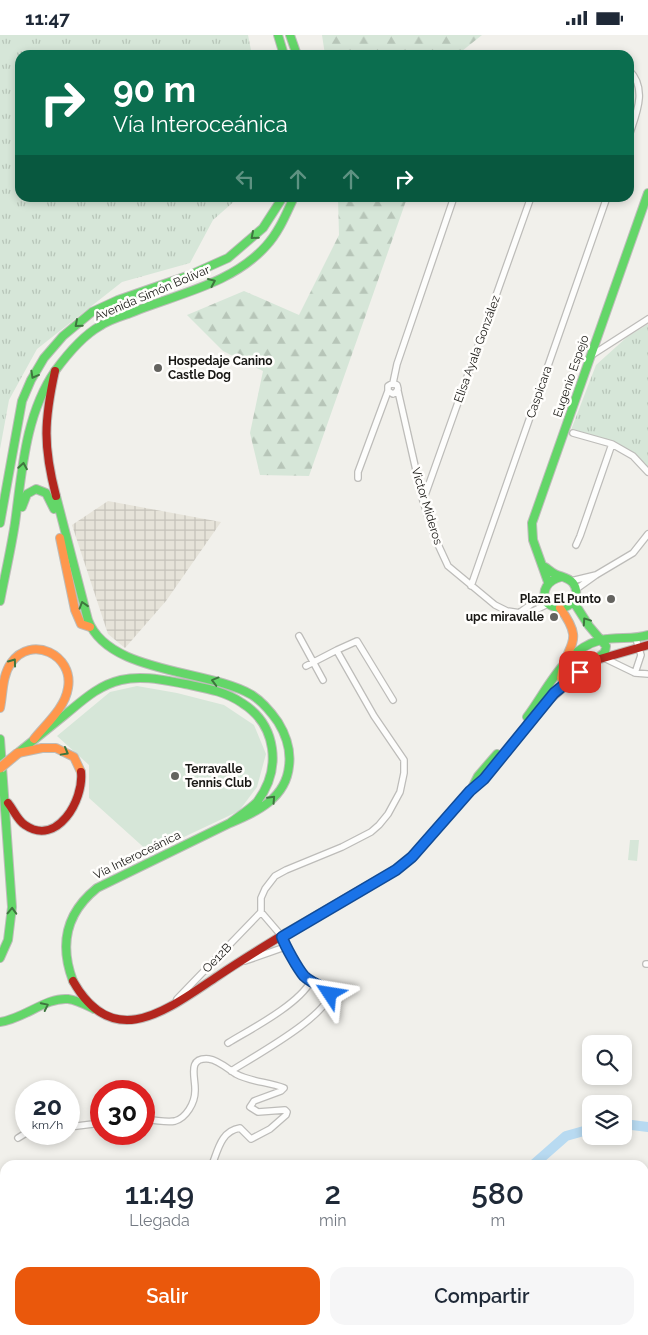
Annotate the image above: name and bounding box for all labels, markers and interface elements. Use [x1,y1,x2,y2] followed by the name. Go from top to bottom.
[25,7,70,29] text: 11:47
[113,69,196,110] text: 90 m
[30,70,95,135] icon: right
[113,111,288,137] text: Vía Interoceánica
[231,165,259,193] icon: left
[284,165,312,193] icon: ahead
[337,165,365,193] icon: ahead
[390,165,418,193] icon: right
[250,230,259,239] one-way arrow
[92,262,212,324] street label: Avenida Simón Bolívar
[207,278,216,288] one-way arrow
[451,293,503,404] street label: Elisa Ayala González
[74,318,83,327] one-way arrow
[550,333,592,419] street label: Eugenio Espejo
[168,354,273,382] place label: Hospedaje Canino Castle Dog
[152,362,164,374] marker: Hospedaje Canino Castle Dog
[524,364,554,420] street label: Caspicara
[30,370,40,379] one-way arrow
[18,462,28,471] one-way arrow
[409,466,445,546] street label: Victor Mideros
[520,592,601,606] place label: Plaza El Punto
[605,593,617,605] marker: Plaza El Punto
[79,602,89,610] one-way arrow
[466,610,544,624] place label: upc miravalle
[548,611,560,623] marker: upc miravalle
[583,617,592,627] one-way arrow
[559,651,601,693] pin
[7,658,16,668] one-way arrow
[566,658,594,686] icon: arrive
[211,676,220,687] one-way arrow
[60,746,69,756] one-way arrow
[185,762,252,790] place label: Terravalle Tennis Club
[169,770,181,782] marker: Terravalle Tennis Club
[266,796,275,805] one-way arrow
[91,828,183,882] street label: Vía Interoceánica
[7,907,17,915] one-way arrow
[200,940,234,976] street label: Oe12B
[303,967,355,1019] position arrow
[40,1002,49,1012] one-way arrow
[582,1035,632,1145] map controls
[582,1035,632,1085] button: search
[90,1080,155,1145] speed limit sign: 30
[33,1091,62,1121] text: 20
[582,1095,632,1145] button: layers
[32,1118,63,1132] text: km/h
[125,1176,194,1211] text: 11:49
[325,1176,341,1211] text: 2
[471,1176,524,1211] text: 580
[129,1211,190,1230] text: Llegada
[319,1211,347,1230] text: min
[490,1211,505,1230] text: m
[15,1267,320,1325] button: Salir
[330,1267,634,1325] button: Compartir

